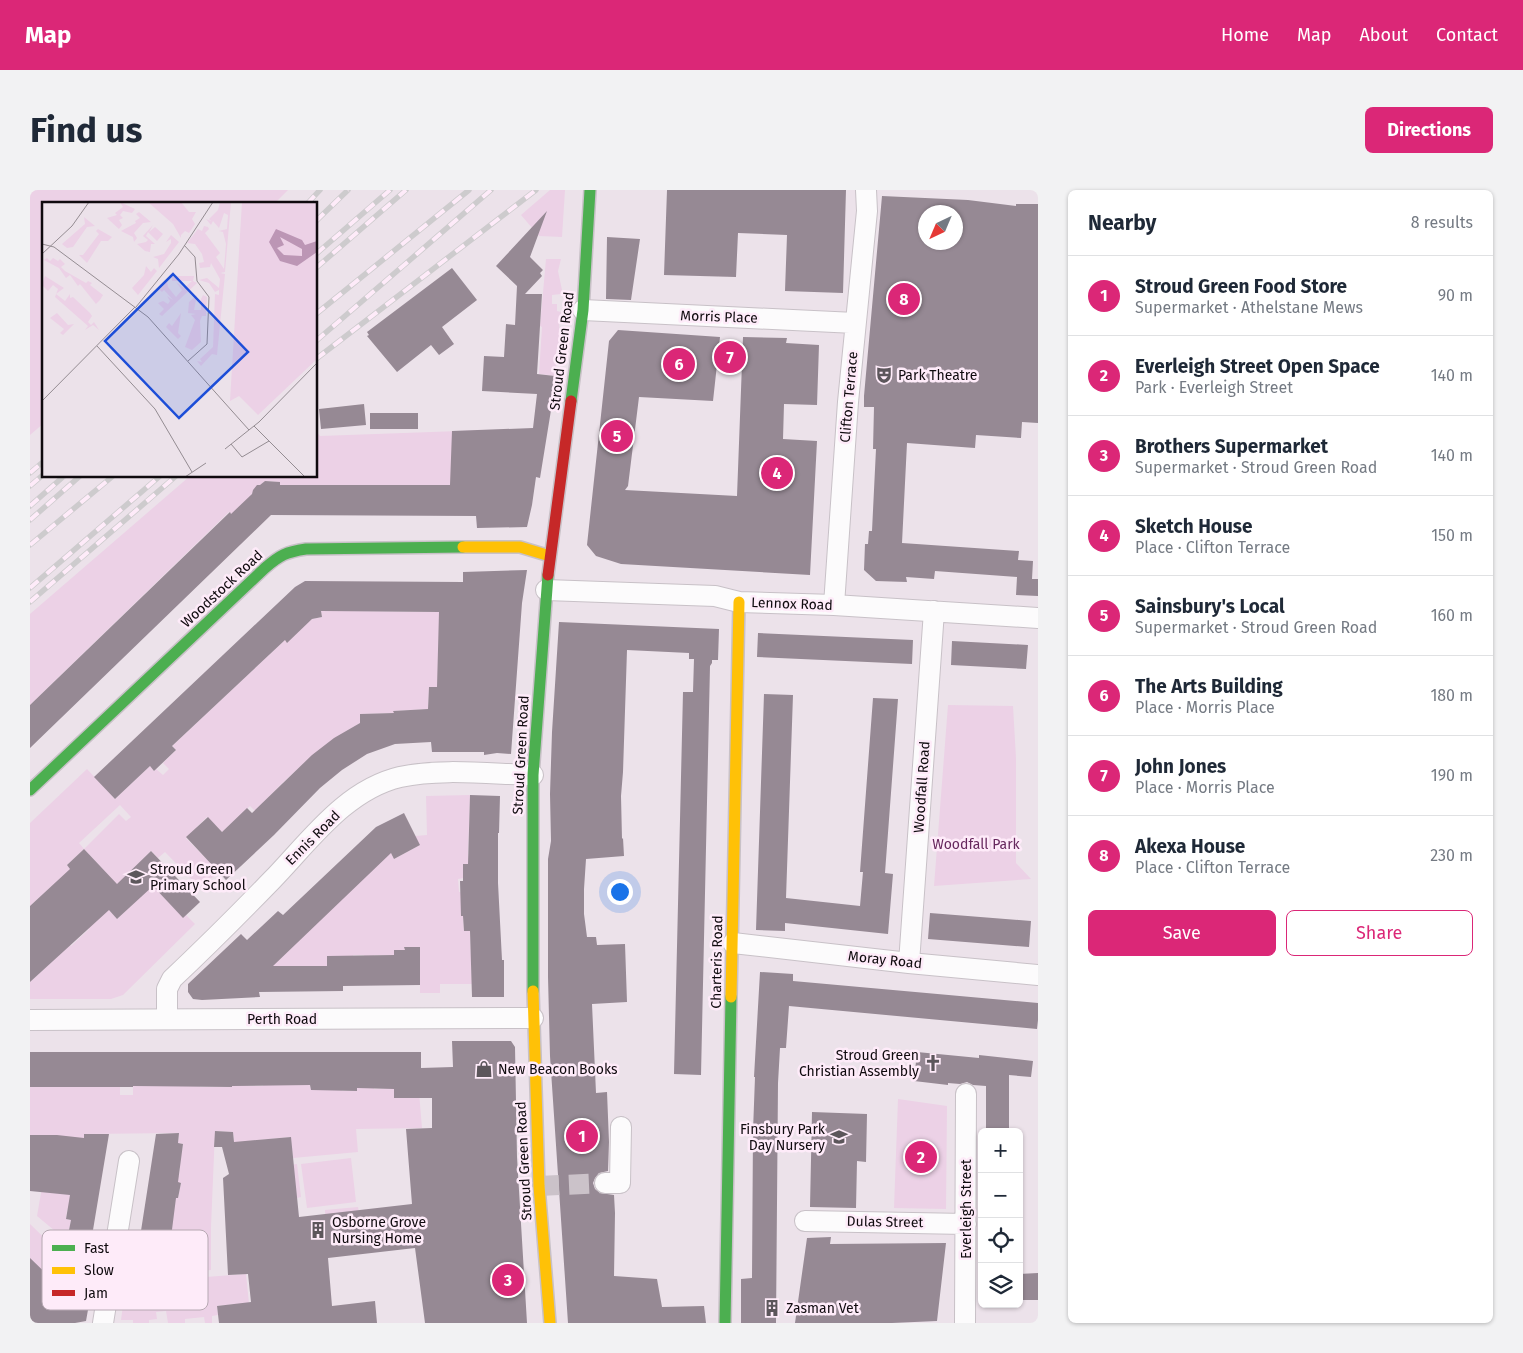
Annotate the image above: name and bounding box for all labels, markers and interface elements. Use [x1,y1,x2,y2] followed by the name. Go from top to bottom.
[25,21,71,49] text: Map
[1221,24,1269,46] text: Home
[1297,24,1331,46] text: Map
[1359,24,1408,46] text: About
[1436,24,1498,46] text: Contact
[1365,107,1493,153] button: Directions
[30,109,142,151] text: Find us
[42,202,318,478] inset map
[918,205,963,250] north arrow
[1088,210,1156,236] text: Nearby
[1411,213,1473,232] text: 8 results
[1135,275,1347,298] text: Stroud Green Food Store
[888,280,920,318] pin: 8
[1100,286,1108,305] text: 1
[1438,286,1473,305] text: 90 m
[546,291,578,411] street label: Stroud Green Road
[1135,298,1363,317] text: Supermarket · Athelstane Mews
[680,307,758,327] street label: Morris Place
[714,338,746,376] pin: 7
[663,345,695,383] pin: 6
[837,351,861,443] street label: Clifton Terrace
[1135,355,1380,378] text: Everleigh Street Open Space
[874,365,894,385] theatre icon: Park Theatre
[1100,366,1108,385] text: 2
[1431,366,1473,385] text: 140 m
[898,367,977,384] place label: Park Theatre
[1135,378,1293,397] text: Park · Everleigh Street
[601,417,633,455] pin: 5
[1135,435,1328,458] text: Brothers Supermarket
[1100,446,1108,465] text: 3
[1431,446,1473,465] text: 140 m
[761,454,793,492] pin: 4
[1135,458,1377,477] text: Supermarket · Stroud Green Road
[1135,515,1252,538] text: Sketch House
[1099,526,1109,545] text: 4
[1431,526,1473,545] text: 150 m
[1135,538,1290,557] text: Place · Clifton Terrace
[178,547,266,631] street label: Woodstock Road
[751,594,833,614] street label: Lennox Road
[1135,595,1285,618] text: Sainsbury's Local
[1100,606,1108,625] text: 5
[1431,606,1473,625] text: 160 m
[1135,618,1377,637] text: Supermarket · Stroud Green Road
[1135,675,1283,698] text: The Arts Building
[1099,686,1109,705] text: 6
[1430,686,1473,705] text: 180 m
[509,695,533,815] street label: Stroud Green Road
[1135,698,1275,717] text: Place · Morris Place
[910,740,934,834] street label: Woodfall Road
[1135,755,1226,778] text: John Jones
[1100,766,1108,785] text: 7
[1431,766,1473,785] text: 190 m
[1135,778,1275,797] text: Place · Morris Place
[282,807,344,869] street label: Ennis Road
[1135,835,1245,858] text: Akexa House
[932,836,1021,853] park label: Woodfall Park
[1099,846,1109,865] text: 8
[1430,846,1473,865] text: 230 m
[1135,858,1290,877] text: Place · Clifton Terrace
[150,861,246,894] place label: Stroud Green Primary School
[126,867,146,887] school or university icon: Stroud Green Primary School
[607,879,633,905] your location
[1088,910,1276,956] button: Save
[1286,910,1473,956] button: Share
[708,915,726,1009] street label: Charteris Road
[847,948,923,972] street label: Moray Road
[247,1011,317,1028] street label: Perth Road
[799,1047,919,1080] place label: Stroud Green Christian Assembly
[923,1053,943,1073] church icon: Stroud Green Christian Assembly
[474,1059,494,1079] shop icon: New Beacon Books
[498,1061,618,1078] place label: New Beacon Books
[512,1101,536,1221] street label: Stroud Green Road
[566,1117,598,1155] pin: 1
[740,1121,826,1154] place label: Finsbury Park Day Nursery
[829,1127,849,1147] school or university icon: Finsbury Park Day Nursery
[978,1128,1023,1308] map controls
[978,1128,1023,1173] button: +
[905,1138,937,1176] pin: 2
[958,1158,975,1259] street label: Everleigh Street
[978,1173,1023,1218] button: −
[846,1213,925,1231] street label: Dulas Street
[332,1214,426,1247] place label: Osborne Grove Nursing Home
[978,1218,1023,1263] button: locate
[308,1220,328,1240] building icon: Osborne Grove Nursing Home
[42,1230,208,1310] legend
[84,1240,110,1257] text: Fast
[492,1261,524,1299] pin: 3
[84,1262,114,1279] text: Slow
[978,1263,1023,1308] button: layers
[84,1285,108,1302] text: Jam
[762,1298,782,1318] building icon: Zasman Vet
[786,1300,860,1317] place label: Zasman Vet

